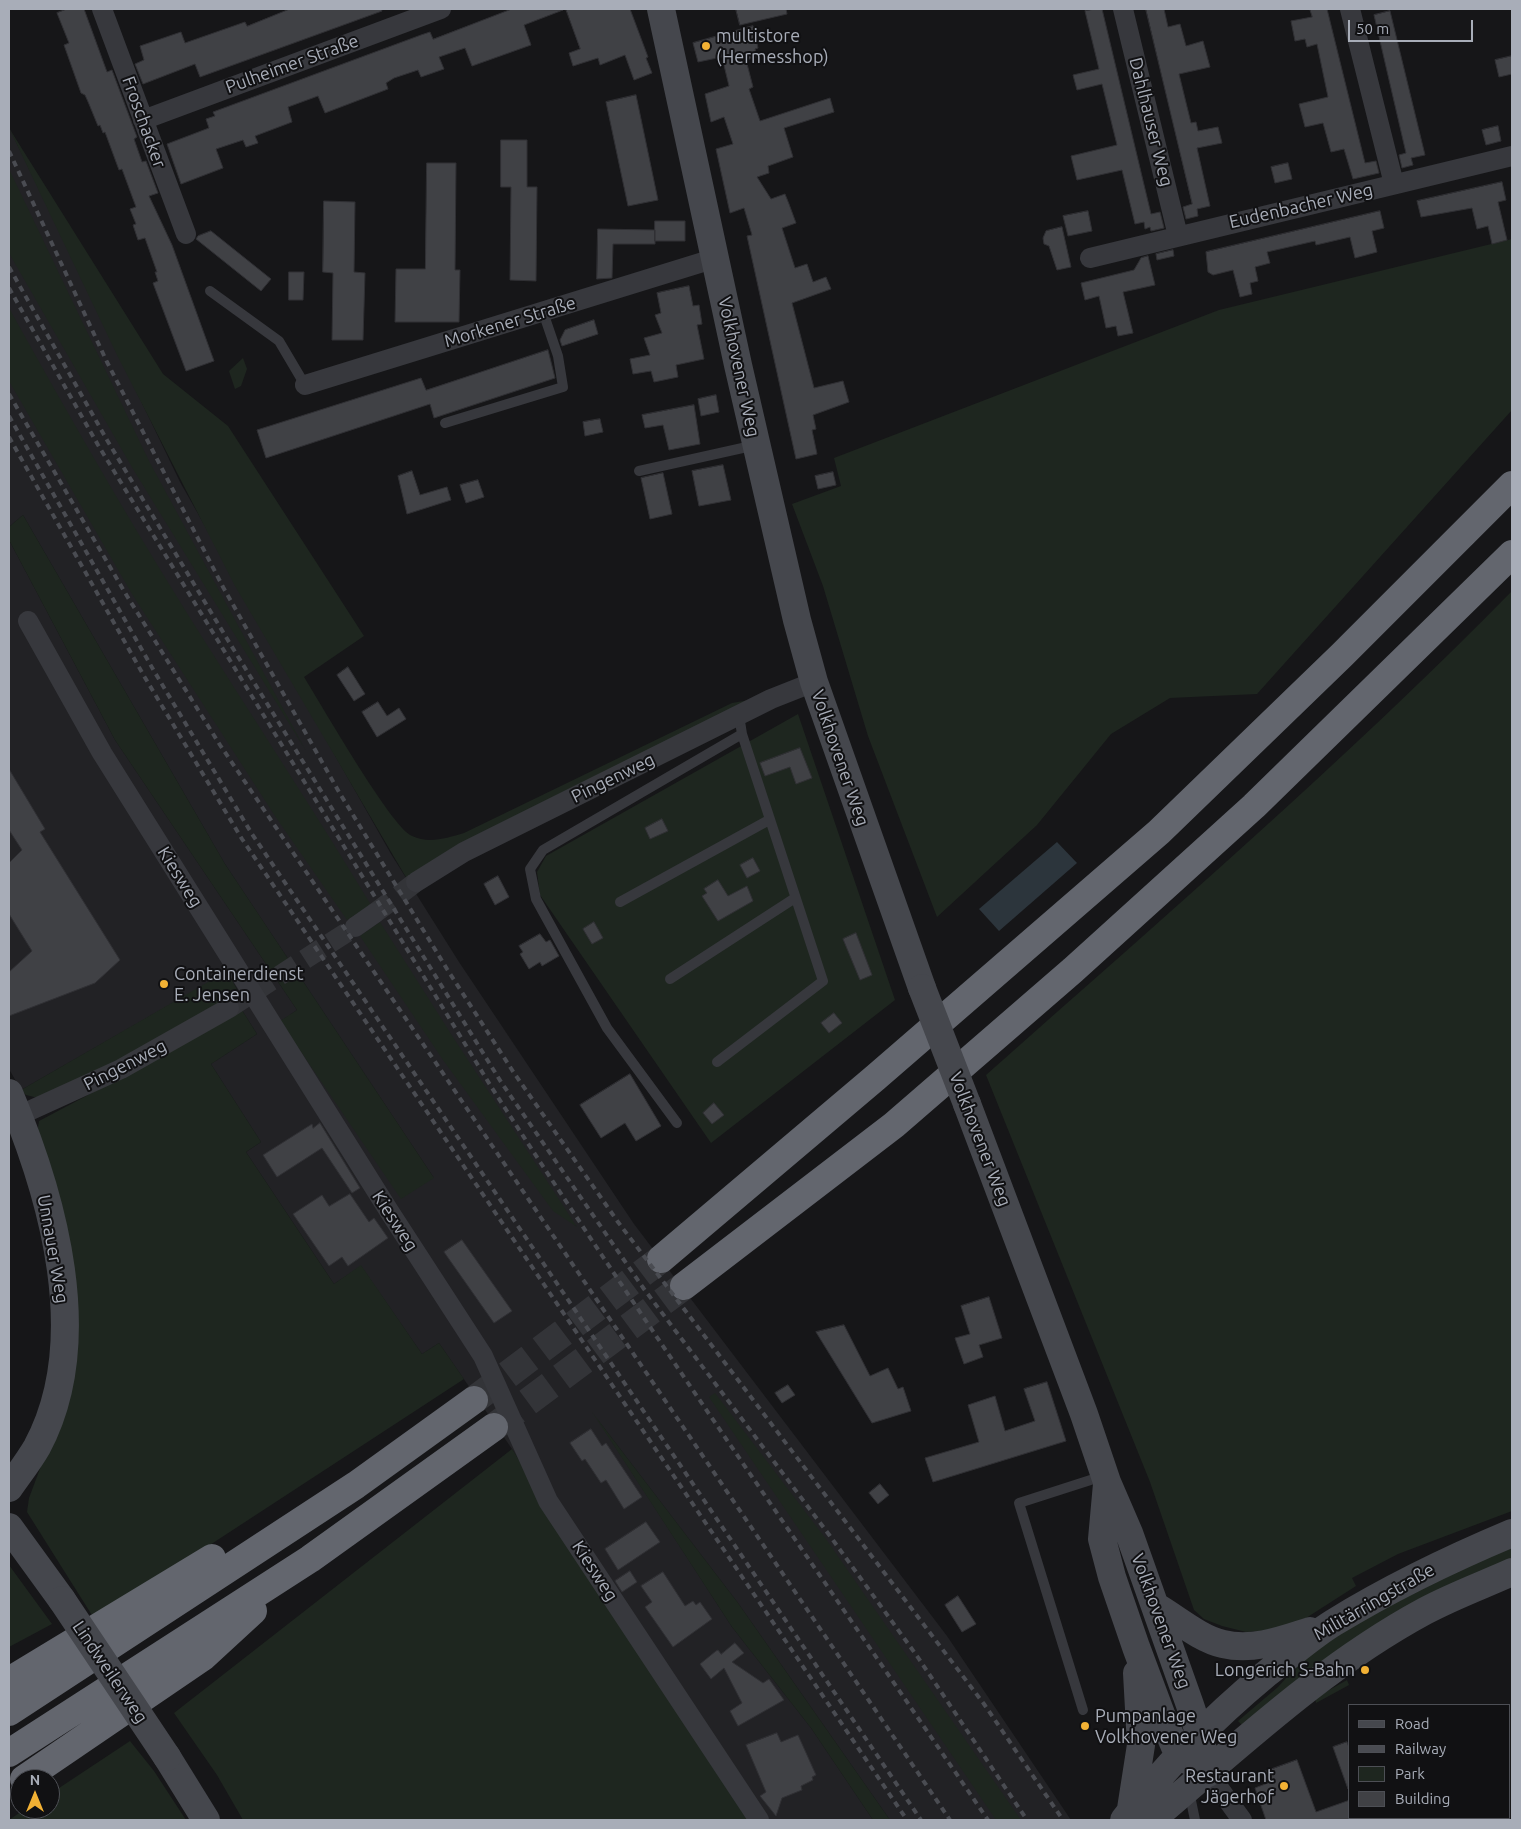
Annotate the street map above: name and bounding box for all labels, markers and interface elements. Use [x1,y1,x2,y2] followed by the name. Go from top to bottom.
[1351,10,1476,42] scale bar
[1356,20,1389,37] text: 50 m
[716,25,829,68] place label: multistore (Hermesshop)
[222,30,362,98] street label: Pulheimer Straße
[700,40,712,52] marker: multistore (Hermesshop)
[1125,55,1177,189] street label: Dahlhauser Weg
[117,73,171,171] street label: Froschacker
[1227,179,1375,233] street label: Eudenbacher Weg
[442,292,578,352] street label: Morkener Straße
[714,295,764,439] street label: Volkhovener Weg
[807,687,873,829] street label: Volkhovener Weg
[568,749,658,807] street label: Pingenweg
[153,843,207,911] street label: Kiesweg
[174,963,304,1006] place label: Containerdienst E. Jensen
[158,978,170,990] marker: Containerdienst E. Jensen
[80,1035,170,1095] street label: Pingenweg
[944,1069,1016,1209] street label: Volkhovener Weg
[368,1187,422,1255] street label: Kiesweg
[33,1193,73,1305] street label: Unnauer Weg
[568,1537,622,1605] street label: Kiesweg
[1126,1550,1196,1692] street label: Volkhovener Weg
[1310,1559,1438,1645] street label: Militärringstraße
[68,1617,152,1727] street label: Lindweilerweg
[1215,1659,1355,1681] place label: Longerich S-Bahn
[1359,1664,1371,1676] marker: Longerich S-Bahn
[1348,1704,1511,1819] legend
[1095,1705,1237,1748] place label: Pumpanlage Volkhovener Weg
[1395,1715,1430,1732] text: Road
[1079,1720,1091,1732] marker: Pumpanlage Volkhovener Weg
[1395,1740,1446,1757] text: Railway
[1185,1765,1274,1808] place label: Restaurant Jägerhof
[1395,1765,1425,1782] text: Park
[10,1769,60,1819] north arrow
[30,1772,40,1788] text: N
[1278,1780,1290,1792] marker: Restaurant Jägerhof
[1395,1790,1450,1807] text: Building

